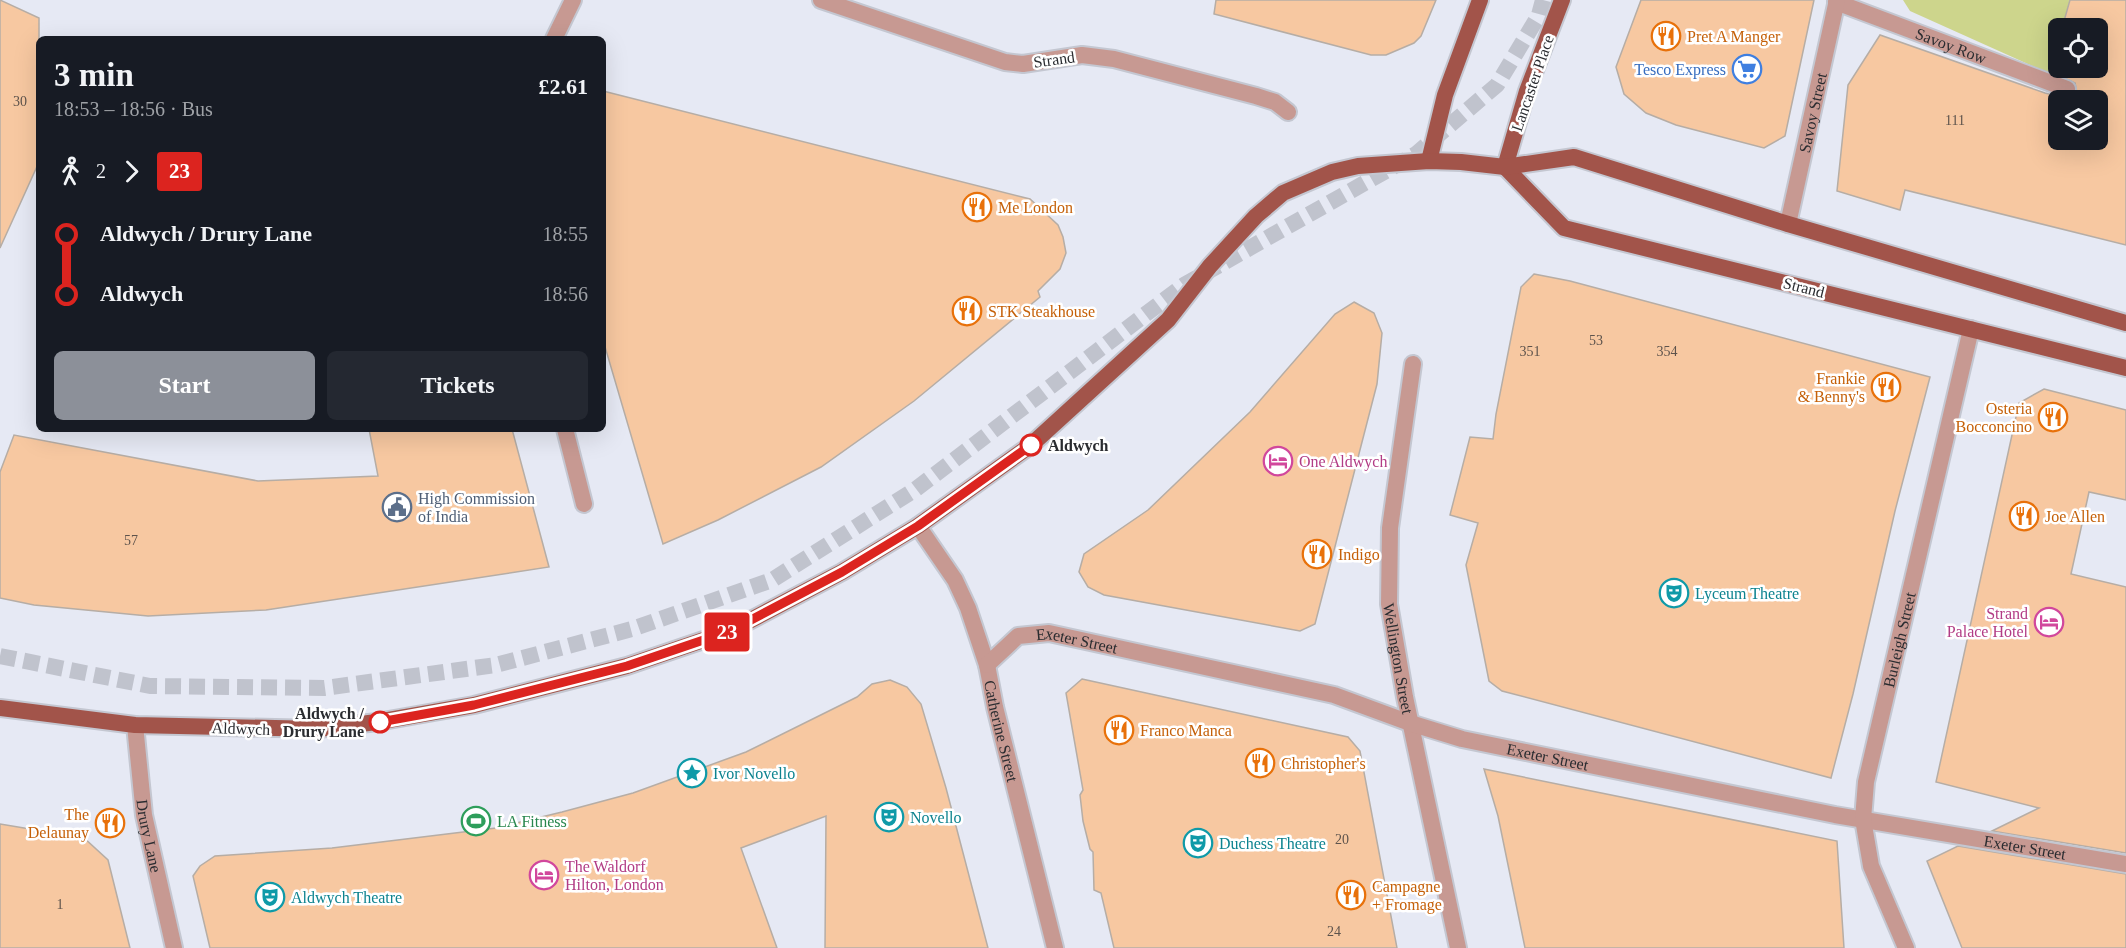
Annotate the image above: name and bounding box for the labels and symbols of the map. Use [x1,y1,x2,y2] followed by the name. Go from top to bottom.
[1650,20,1682,52] restaurant icon: Pret A Manger
[1913,25,1989,67] street label: Savoy Row
[1687,28,1781,46] place label: Pret A Manger
[1508,33,1557,134] street label: Lancaster Place
[1032,48,1076,71] street label: Strand
[1731,53,1763,85] supermarket icon: Tesco Express
[1634,61,1726,79] place label: Tesco Express
[1796,71,1830,154] street label: Savoy Street
[13,94,27,109] house number: 30
[1945,113,1965,128] house number: 111
[961,191,993,223] restaurant icon: Me London
[998,199,1073,216] place label: Me London
[1782,274,1826,301] street label: Strand
[951,295,983,327] restaurant icon: STK Steakhouse
[988,303,1095,320] place label: STK Steakhouse
[1589,333,1603,348] house number: 53
[1520,344,1541,359] house number: 351
[1657,344,1678,359] house number: 354
[1798,370,1865,406] place label: Frankie & Benny's
[1870,371,1902,403] restaurant icon: Frankie & Benny's
[1956,400,2032,435] place label: Osteria Bocconcino
[2037,401,2069,433] restaurant icon: Osteria Bocconcino
[1020,434,1042,456] marker: Aldwych
[1048,437,1109,455] place label: Aldwych
[1262,445,1294,477] hotel icon: One Aldwych
[1299,453,1387,471] place label: One Aldwych
[418,490,535,525] place label: High Commission of India
[381,491,413,523] public building icon: High Commission of India
[2008,500,2040,532] restaurant icon: Joe Allen
[2045,508,2105,525] place label: Joe Allen
[124,533,138,548] house number: 57
[1301,538,1333,570] restaurant icon: Indigo
[1338,546,1380,564] place label: Indigo
[1658,577,1690,609] theatre icon: Lyceum Theatre
[1695,585,1799,603] place label: Lyceum Theatre
[1880,590,1919,689] street label: Burleigh Street
[1380,602,1416,716] street label: Wellington Street
[1947,605,2029,640] place label: Strand Palace Hotel
[2033,606,2065,638] hotel icon: Strand Palace Hotel
[700,612,754,652] line badge: 23
[1035,624,1120,657] street label: Exeter Street
[981,679,1021,784] street label: Catherine Street
[283,705,365,741] place label: Aldwych / Drury Lane
[369,711,391,733] marker: Aldwych / Drury Lane
[1103,714,1135,746] restaurant icon: Franco Manca
[211,719,271,739] street label: Aldwych
[1140,722,1232,739] place label: Franco Manca
[1505,740,1590,774] street label: Exeter Street
[1244,747,1276,779] restaurant icon: Christopher's
[1281,755,1366,773] place label: Christopher's
[676,757,708,789] place icon: Ivor Novello
[713,765,795,782] place label: Ivor Novello
[133,799,165,874] street label: Drury Lane
[873,801,905,833] theatre icon: Novello
[460,805,492,837] sports icon: LA Fitness
[28,806,89,842] place label: The Delaunay
[94,807,126,839] restaurant icon: The Delaunay
[910,809,962,826] place label: Novello
[497,813,567,830] place label: LA Fitness
[1182,827,1214,859] theatre icon: Duchess Theatre
[1335,832,1349,847] house number: 20
[1983,832,2068,863] street label: Exeter Street
[1219,835,1326,852] place label: Duchess Theatre
[565,858,664,893] place label: The Waldorf Hilton, London
[528,859,560,891] hotel icon: The Waldorf Hilton, London
[1372,878,1442,914] place label: Campagne + Fromage
[1335,879,1367,911] restaurant icon: Campagne + Fromage
[254,881,286,913] theatre icon: Aldwych Theatre
[291,889,402,907] place label: Aldwych Theatre
[57,897,64,912] house number: 1
[1327,924,1341,939] house number: 24

